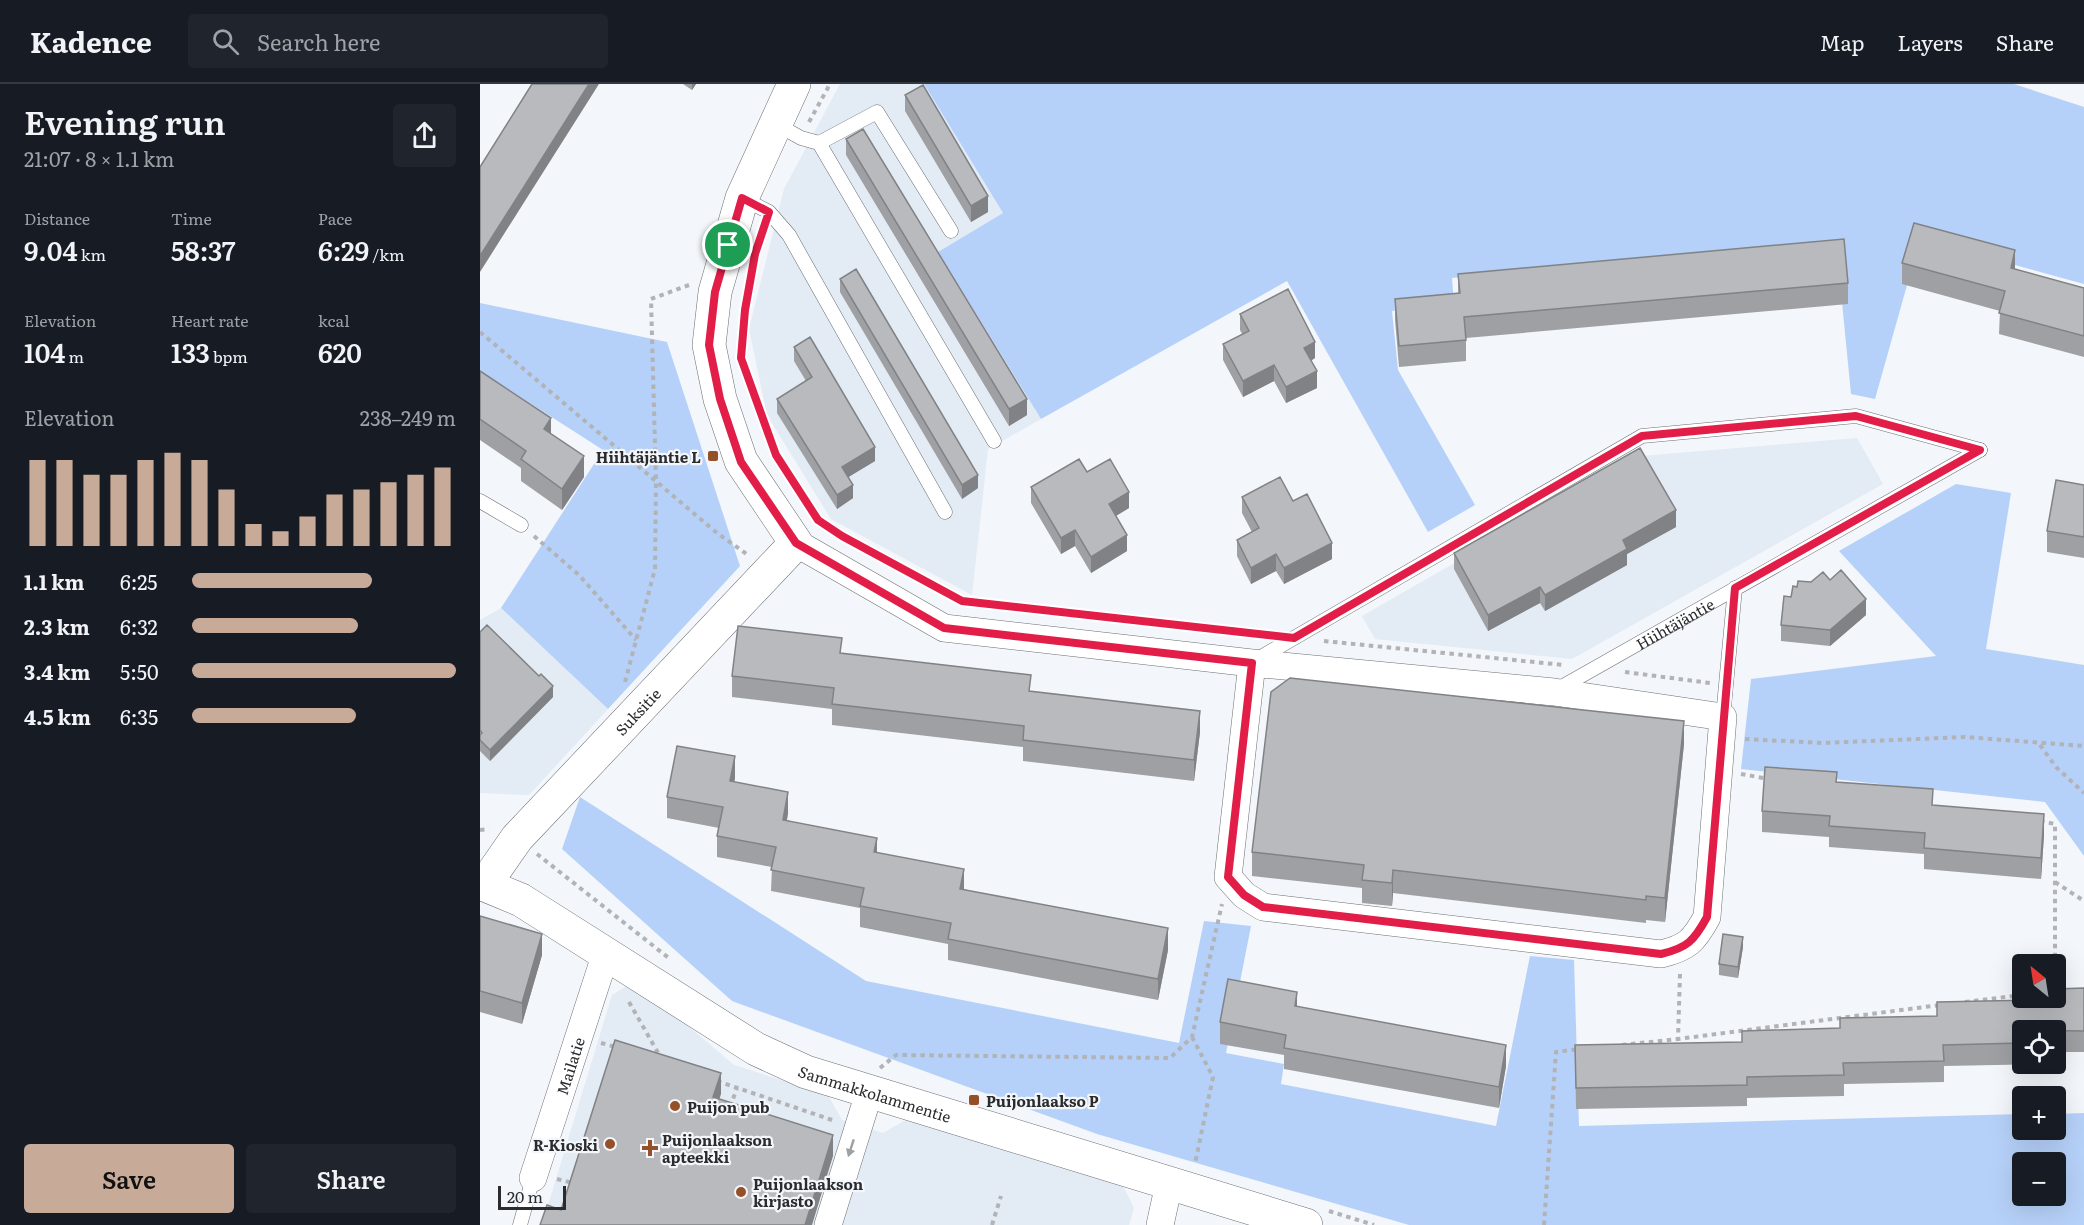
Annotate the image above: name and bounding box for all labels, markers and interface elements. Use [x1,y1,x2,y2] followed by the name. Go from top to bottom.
[188,14,608,68] search box
[30,20,152,62] text: Kadence
[209,25,242,58] icon: search
[257,25,380,58] text: Search here
[1820,26,1865,57] text: Map
[1898,26,1963,57] text: Layers
[1996,26,2054,57] text: Share
[24,96,226,145] text: Evening run
[393,104,456,167] button: share
[24,143,174,173] text: 21:07 · 8 × 1.1 km
[24,206,90,230] text: Distance
[171,206,212,230] text: Time
[318,206,352,230] text: Pace
[702,219,753,270] pin
[711,228,744,261] icon: arrive
[24,230,78,269] text: 9.04
[171,230,236,269] text: 58:37
[318,230,369,269] text: 6:29
[78,242,106,266] text: km
[369,242,404,266] text: /km
[24,308,96,332] text: Elevation
[171,308,249,332] text: Heart rate
[318,308,350,332] text: kcal
[24,332,65,371] text: 104
[171,332,210,371] text: 133
[318,332,362,371] text: 620
[65,344,84,368] text: m
[210,344,248,368] text: bpm
[24,402,114,432] text: Elevation
[360,402,456,432] text: 238–249 m
[596,445,701,468] place label: Hiihtäjäntie L
[706,449,720,463] marker: Hiihtäjäntie L
[24,566,84,596] text: 1.1 km
[120,566,158,596] text: 6:25
[1631,592,1718,654] street label: Hiihtäjäntie
[24,611,90,641] text: 2.3 km
[120,611,158,641] text: 6:32
[24,656,91,686] text: 3.4 km
[120,656,159,686] text: 5:50
[609,682,666,740] street label: Suksitie
[24,701,91,731] text: 4.5 km
[120,701,158,731] text: 6:35
[2012,954,2066,1008] north arrow
[2012,954,2066,1206] map controls
[2012,1020,2066,1074] button: locate
[549,1034,590,1098] street label: Mailatie
[795,1059,954,1127] street label: Sammakkolammentie
[2012,1086,2066,1140] button: +
[986,1089,1099,1112] place label: Puijonlaakso P
[967,1093,981,1107] marker: Puijonlaakso P
[687,1095,770,1118] place label: Puijon pub
[668,1099,682,1113] marker: Puijon pub
[662,1128,773,1168] place label: Puijonlaakson apteekki
[533,1133,599,1156] place label: R-Kioski
[603,1137,617,1151] marker: R-Kioski
[846,1139,855,1157] one-way arrow
[643,1141,657,1155] marker: Puijonlaakson apteekki
[24,1144,234,1213] button: Save
[246,1144,456,1213] button: Share
[2012,1152,2066,1206] button: −
[753,1172,864,1212] place label: Puijonlaakson kirjasto
[498,1183,566,1210] scale bar
[507,1184,543,1208] text: 20 m
[734,1185,748,1199] marker: Puijonlaakson kirjasto

